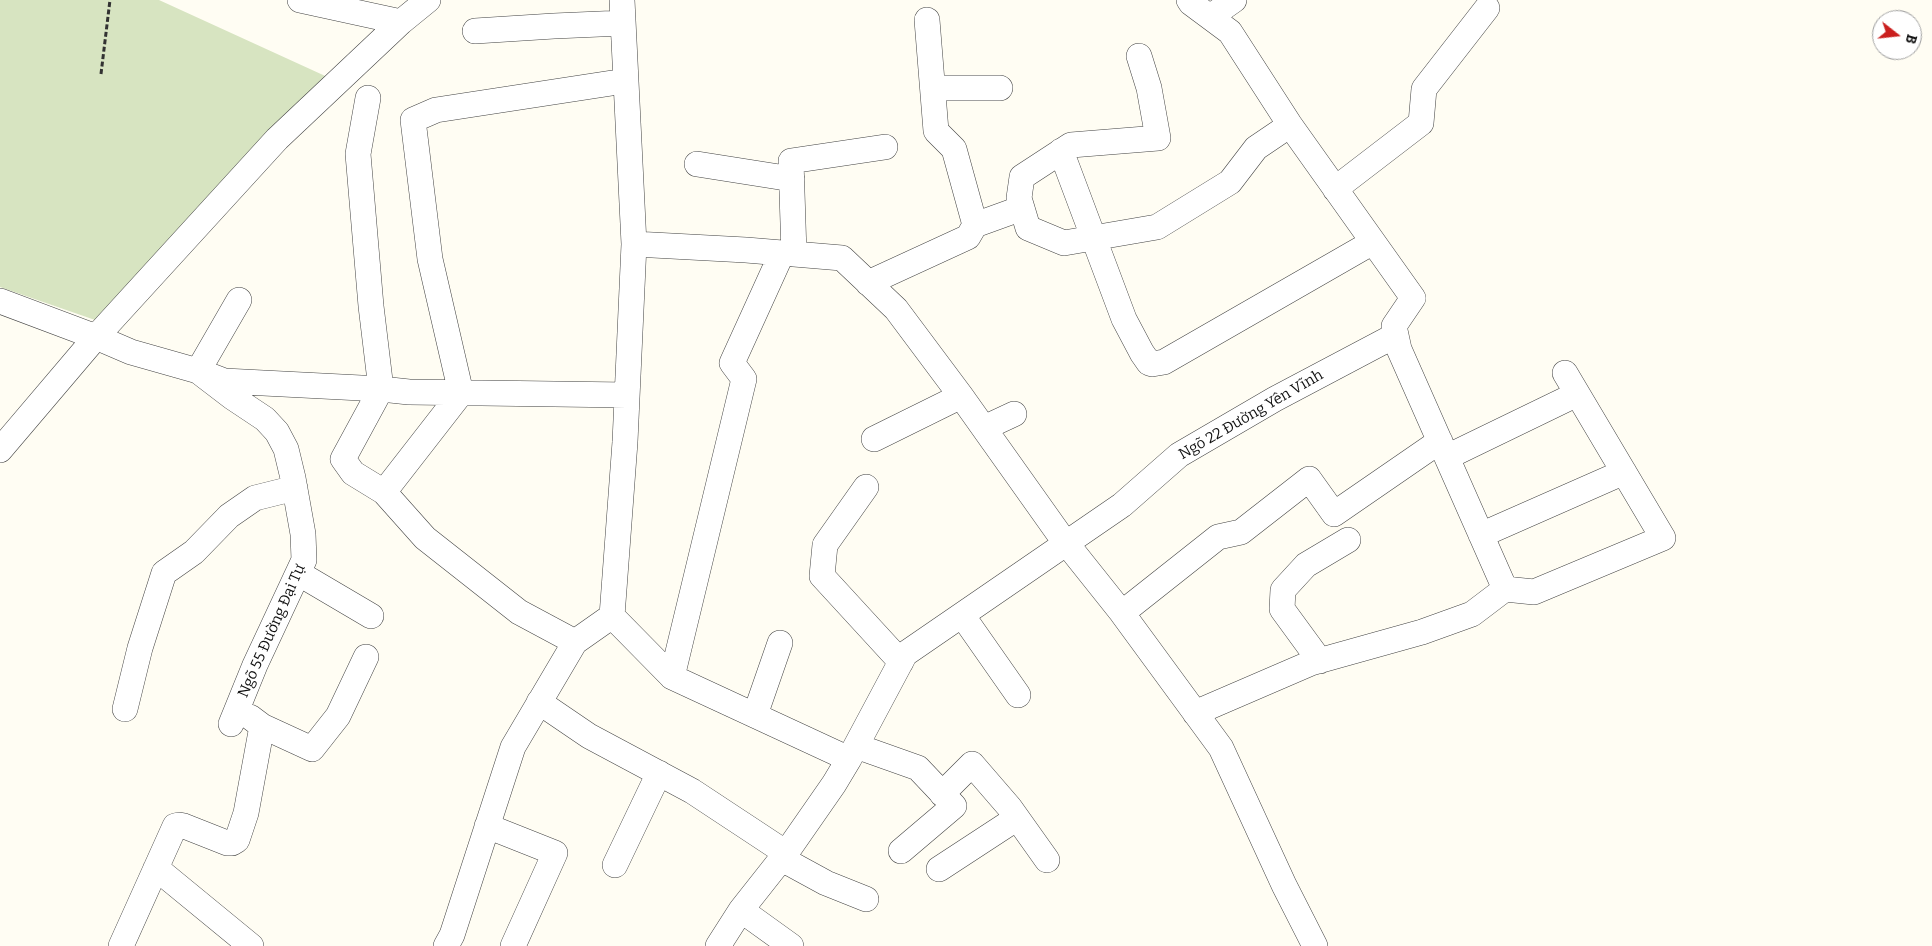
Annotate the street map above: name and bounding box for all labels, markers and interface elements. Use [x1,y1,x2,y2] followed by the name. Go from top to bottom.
[1872,10,1922,60] north arrow
[1902,32,1920,46] text: B
[1176,366,1326,464] street label: Ngõ 22 Đường Yên Vĩnh
[234,561,310,701] street label: Ngõ 55 Đường Đại Tự

